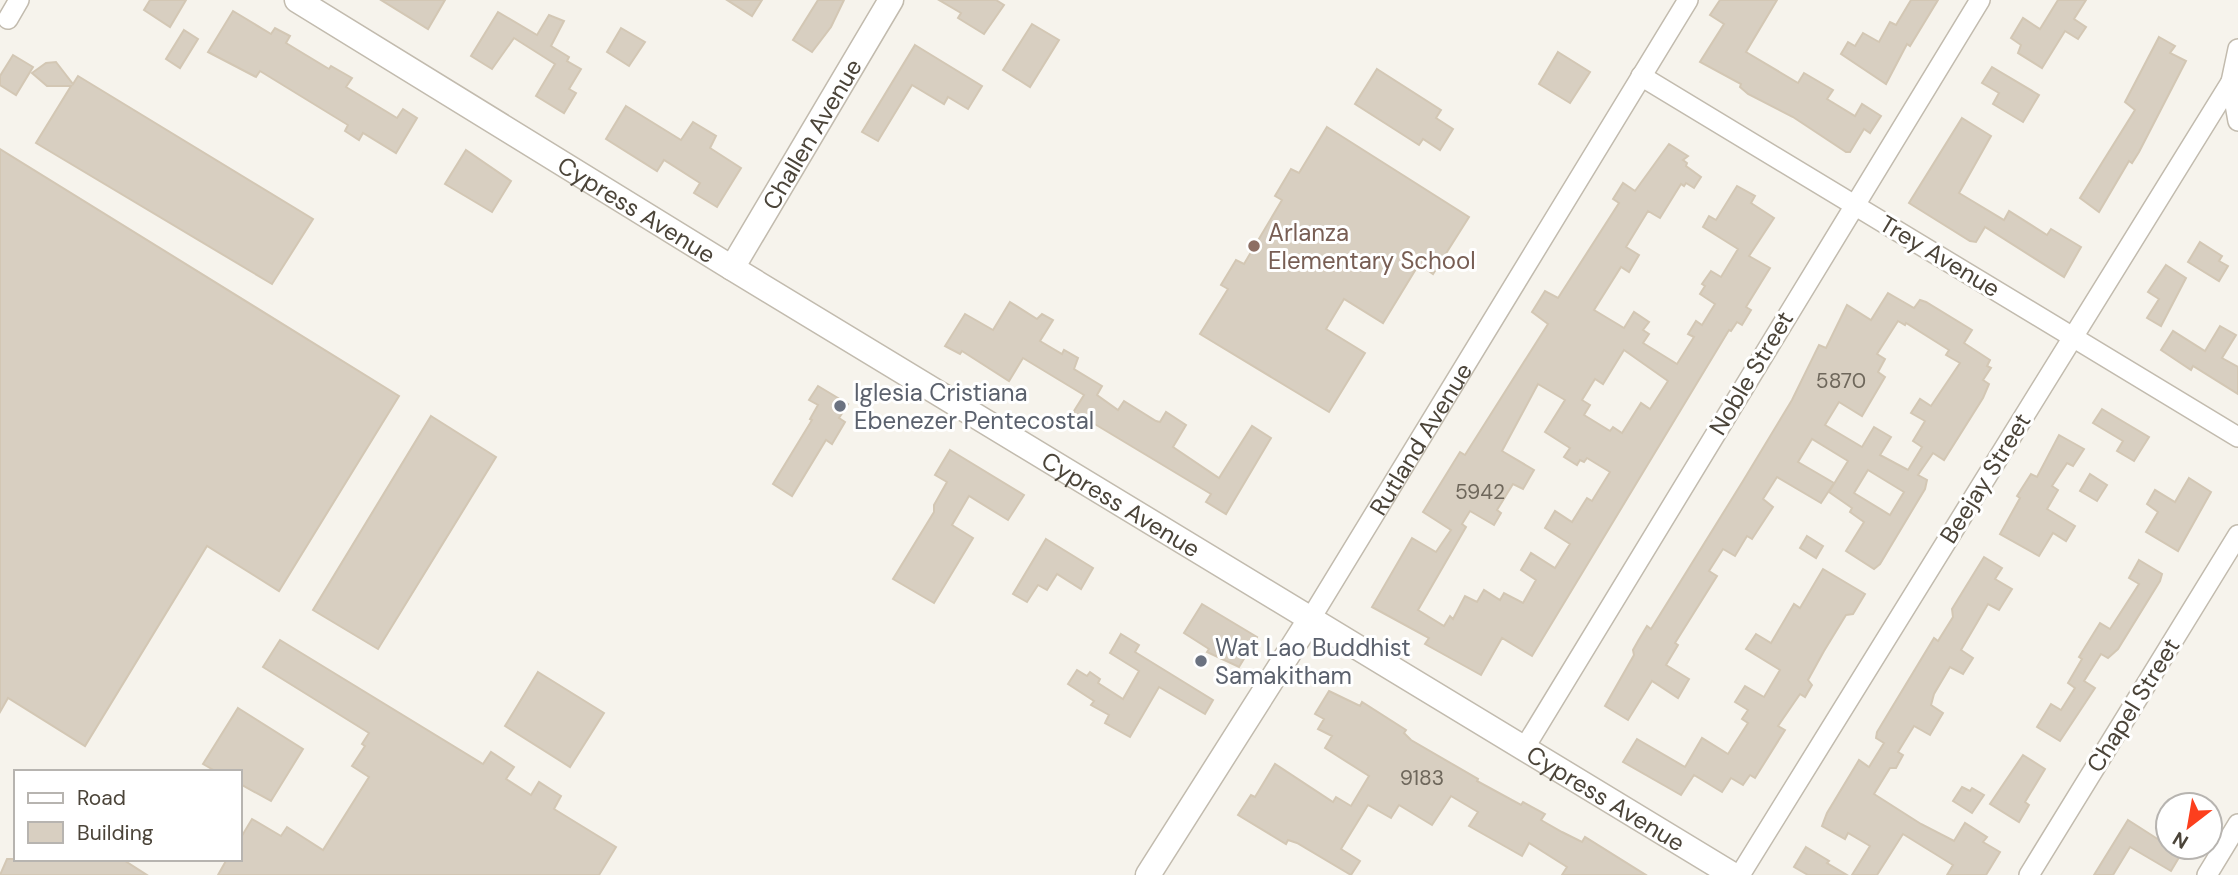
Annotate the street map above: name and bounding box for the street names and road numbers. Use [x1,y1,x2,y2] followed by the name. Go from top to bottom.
[755,53,868,215] street label: Challen Avenue
[552,149,721,270] street label: Cypress Avenue
[1874,208,2006,304] street label: Trey Avenue
[1702,305,1800,441] street label: Noble Street
[1362,357,1479,521] street label: Rutland Avenue
[1933,407,2037,549] street label: Beejay Street
[1036,444,1206,564] street label: Cypress Avenue
[2079,632,2187,778] street label: Chapel Street
[1521,738,1691,858] street label: Cypress Avenue

